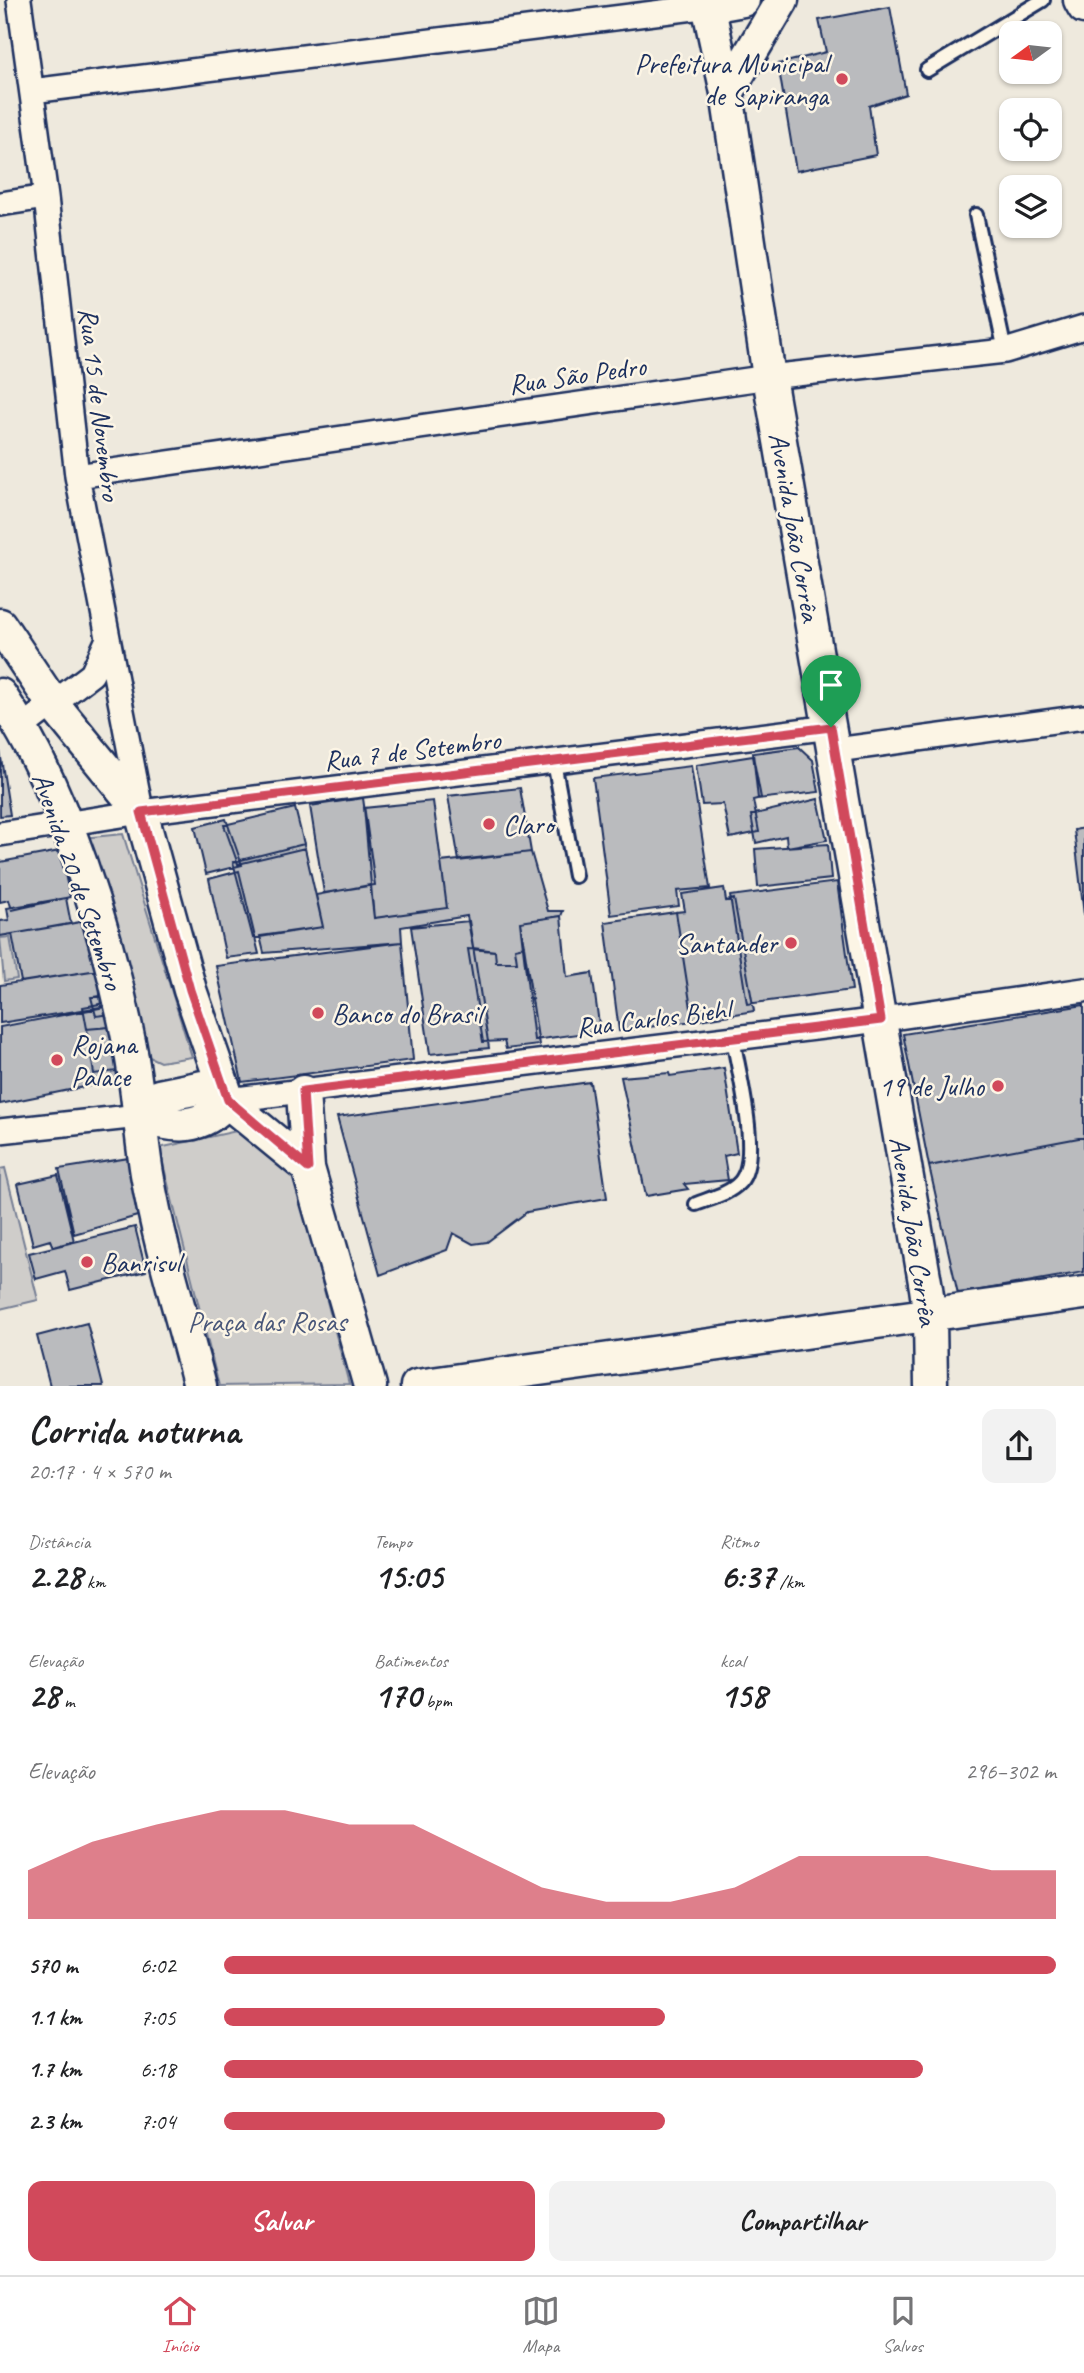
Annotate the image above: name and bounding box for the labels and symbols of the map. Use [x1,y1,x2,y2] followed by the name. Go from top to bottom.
[999,21,1062,84] north arrow
[635,46,833,113] place label: Prefeitura Municipal de Sapiranga
[834,71,850,87] marker: Prefeitura Municipal de Sapiranga
[71,305,129,505] street label: Rua 15 de Novembro
[506,348,650,402] street label: Rua São Pedro
[761,430,829,626] street label: Avenida João Corrêa
[801,655,861,727] pin
[322,722,504,778] street label: Rua 7 de Setembro
[24,768,132,996] street label: Avenida 20 de Setembro
[503,807,556,842] place label: Claro
[481,816,497,832] marker: Claro
[676,926,779,961] place label: Santander
[783,935,799,951] marker: Santander
[574,991,737,1045] street label: Rua Carlos Biehl
[332,996,487,1031] place label: Banco do Brasil
[310,1005,326,1021] marker: Banco do Brasil
[71,1027,139,1094] place label: Rojana Palace
[49,1052,65,1068] marker: Rojana Palace
[879,1069,986,1104] place label: 19 de Julho
[990,1078,1006,1094] marker: 19 de Julho
[882,1134,947,1330] street label: Avenida João Corrêa
[101,1245,186,1280] place label: Banrisul
[79,1254,95,1270] marker: Banrisul
[188,1304,349,1339] park label: Praça das Rosas

